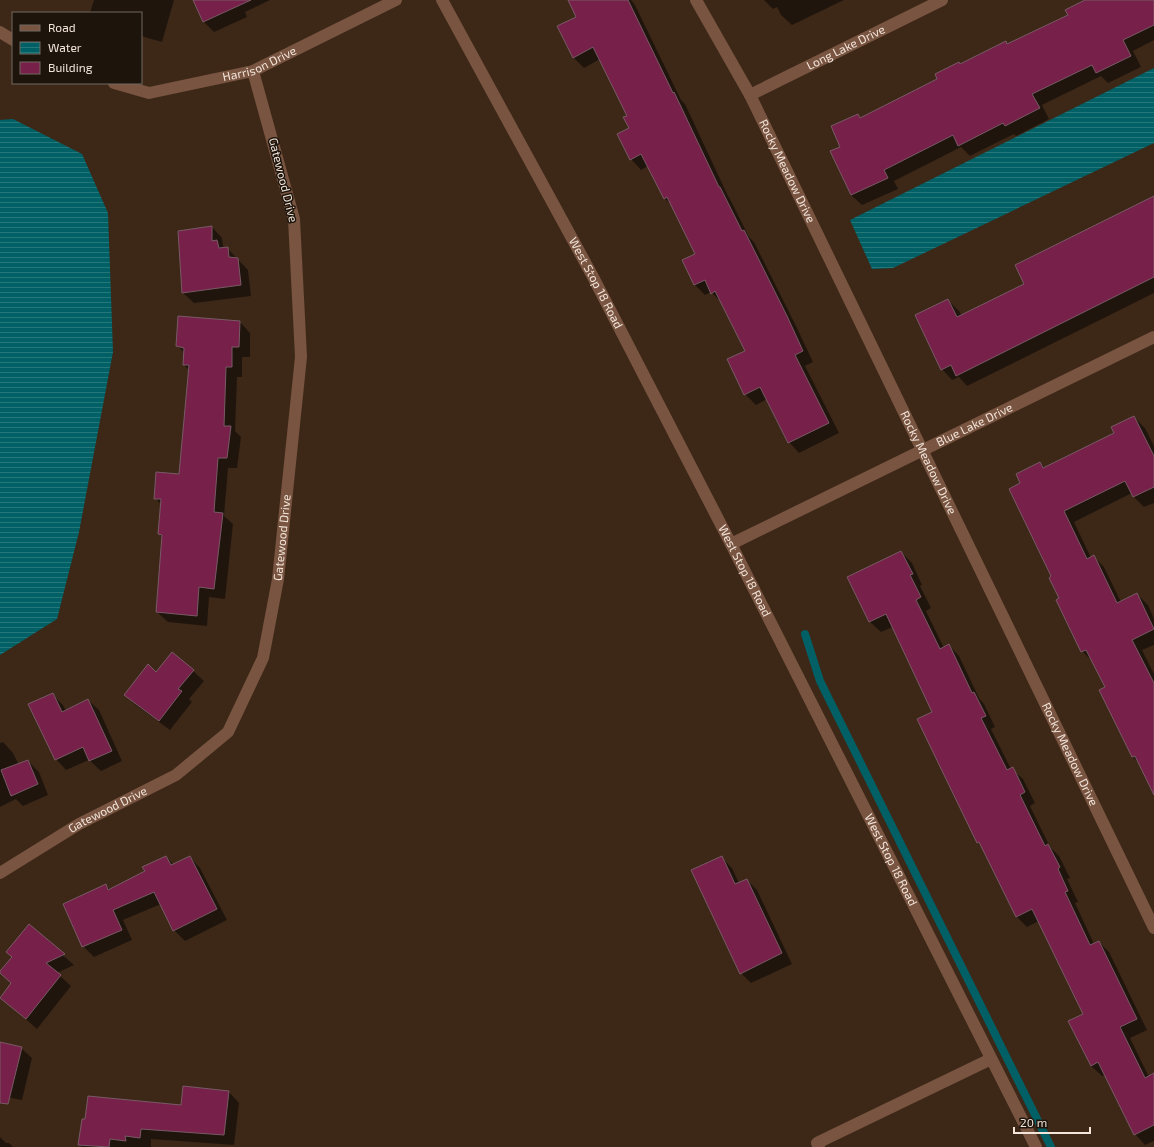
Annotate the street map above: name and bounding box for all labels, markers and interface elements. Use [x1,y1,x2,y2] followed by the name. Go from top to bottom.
[12,12,142,84] legend
[48,20,76,34] text: Road
[804,21,887,72] street label: Long Lake Drive
[48,40,82,54] text: Water
[221,43,298,83] street label: Harrison Drive
[48,60,93,74] text: Building
[757,117,819,225] street label: Rocky Meadow Drive
[267,136,301,224] street label: Gatewood Drive
[567,234,626,330] street label: West Stop 18 Road
[933,399,1014,449] street label: Blue Lake Drive
[898,408,960,516] street label: Rocky Meadow Drive
[270,494,293,581] street label: Gatewood Drive
[716,522,774,619] street label: West Stop 18 Road
[1040,700,1102,808] street label: Rocky Meadow Drive
[65,783,149,835] street label: Gatewood Drive
[863,811,921,908] street label: West Stop 18 Road
[1014,1109,1090,1135] scale bar
[1020,1115,1047,1129] text: 20 m

